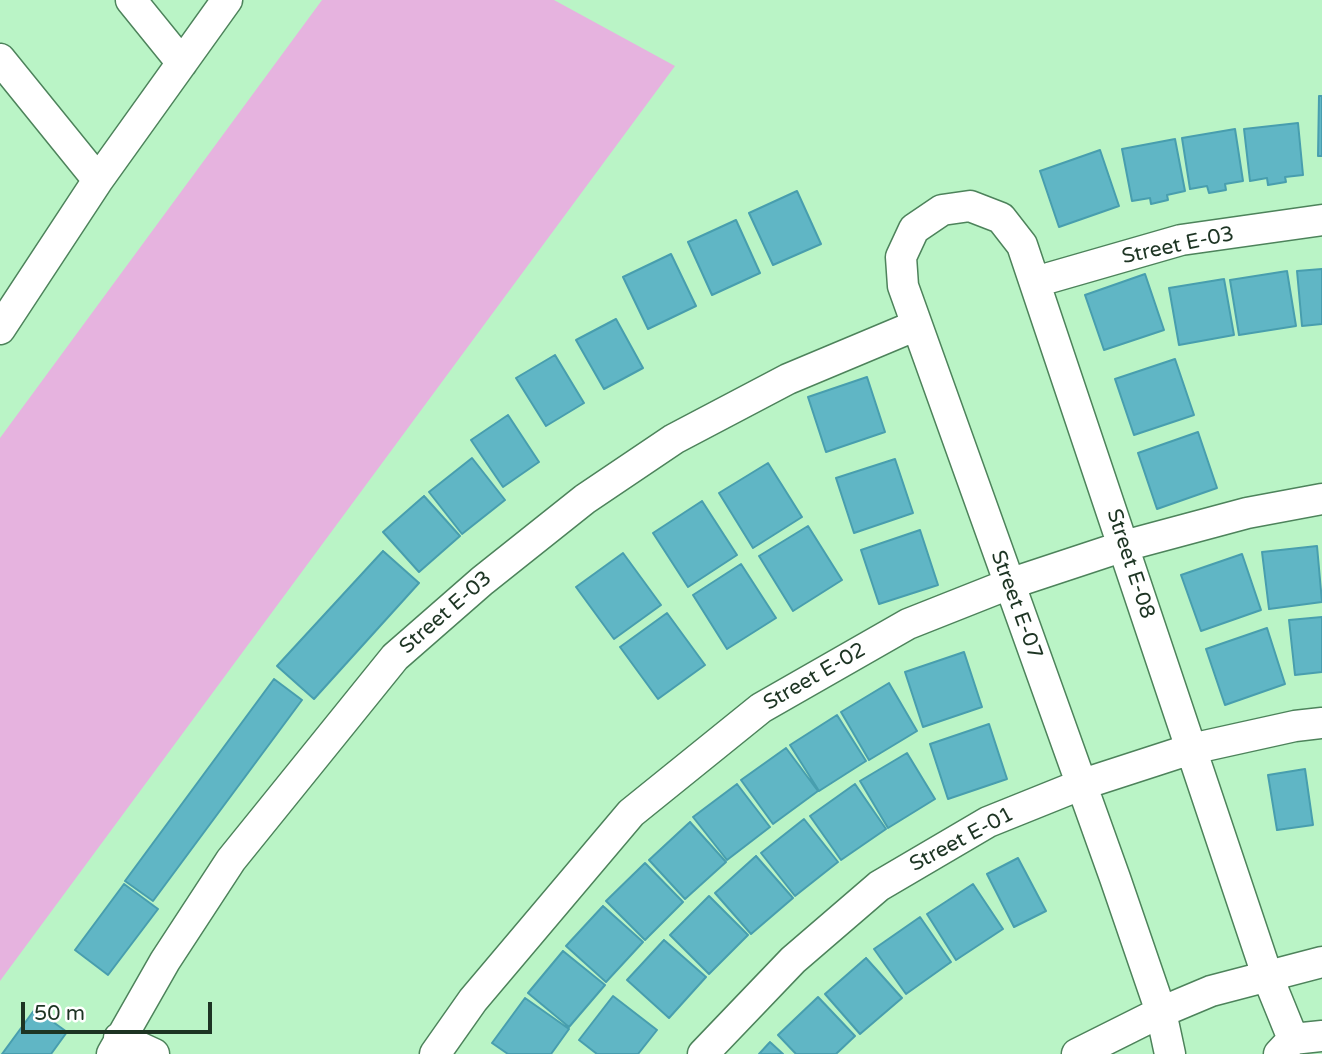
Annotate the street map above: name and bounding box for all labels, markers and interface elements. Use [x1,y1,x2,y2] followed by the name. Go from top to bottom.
[1120,222,1236,270] street label: Street E-03
[1100,506,1160,622] street label: Street E-08
[985,547,1047,663] street label: Street E-07
[395,566,497,660] street label: Street E-03
[759,638,871,716] street label: Street E-02
[906,802,1018,878] street label: Street E-01
[24,988,215,1032] scale bar
[34,1001,85,1026] text: 50 m

